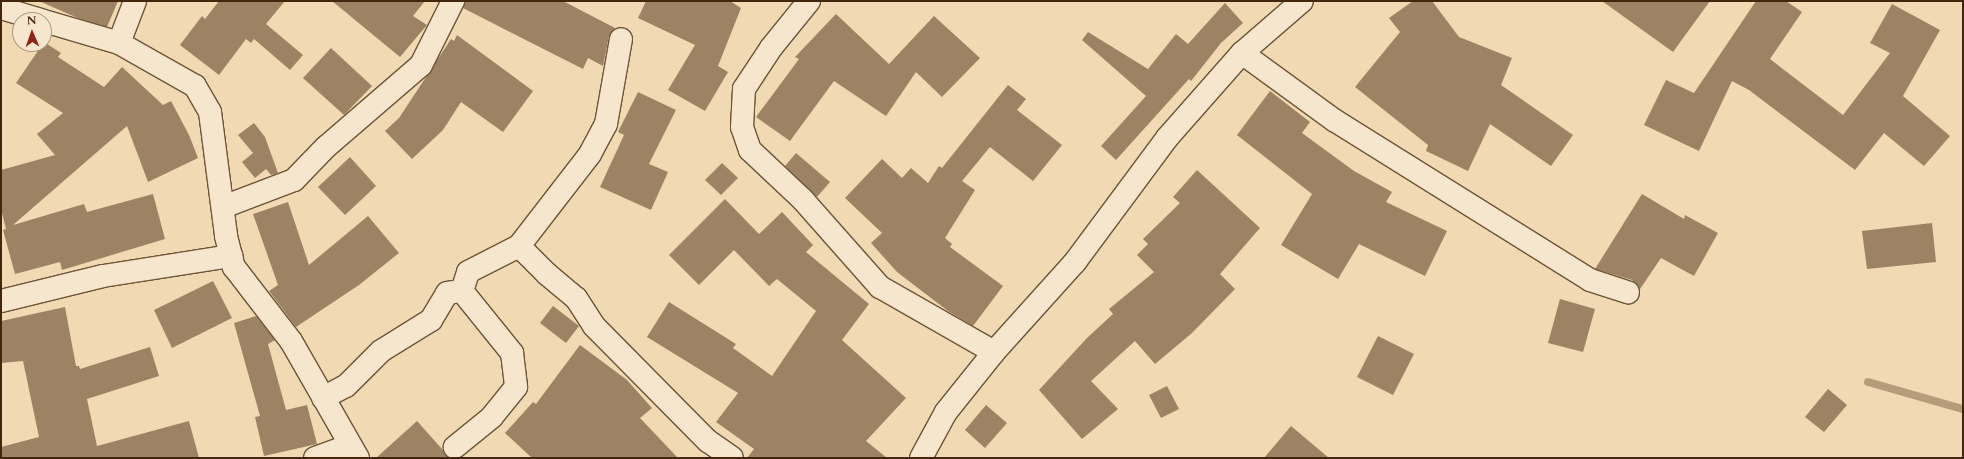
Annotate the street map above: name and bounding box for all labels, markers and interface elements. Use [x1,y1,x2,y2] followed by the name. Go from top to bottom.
[12,12,52,52] north arrow
[27,13,37,28] text: N

